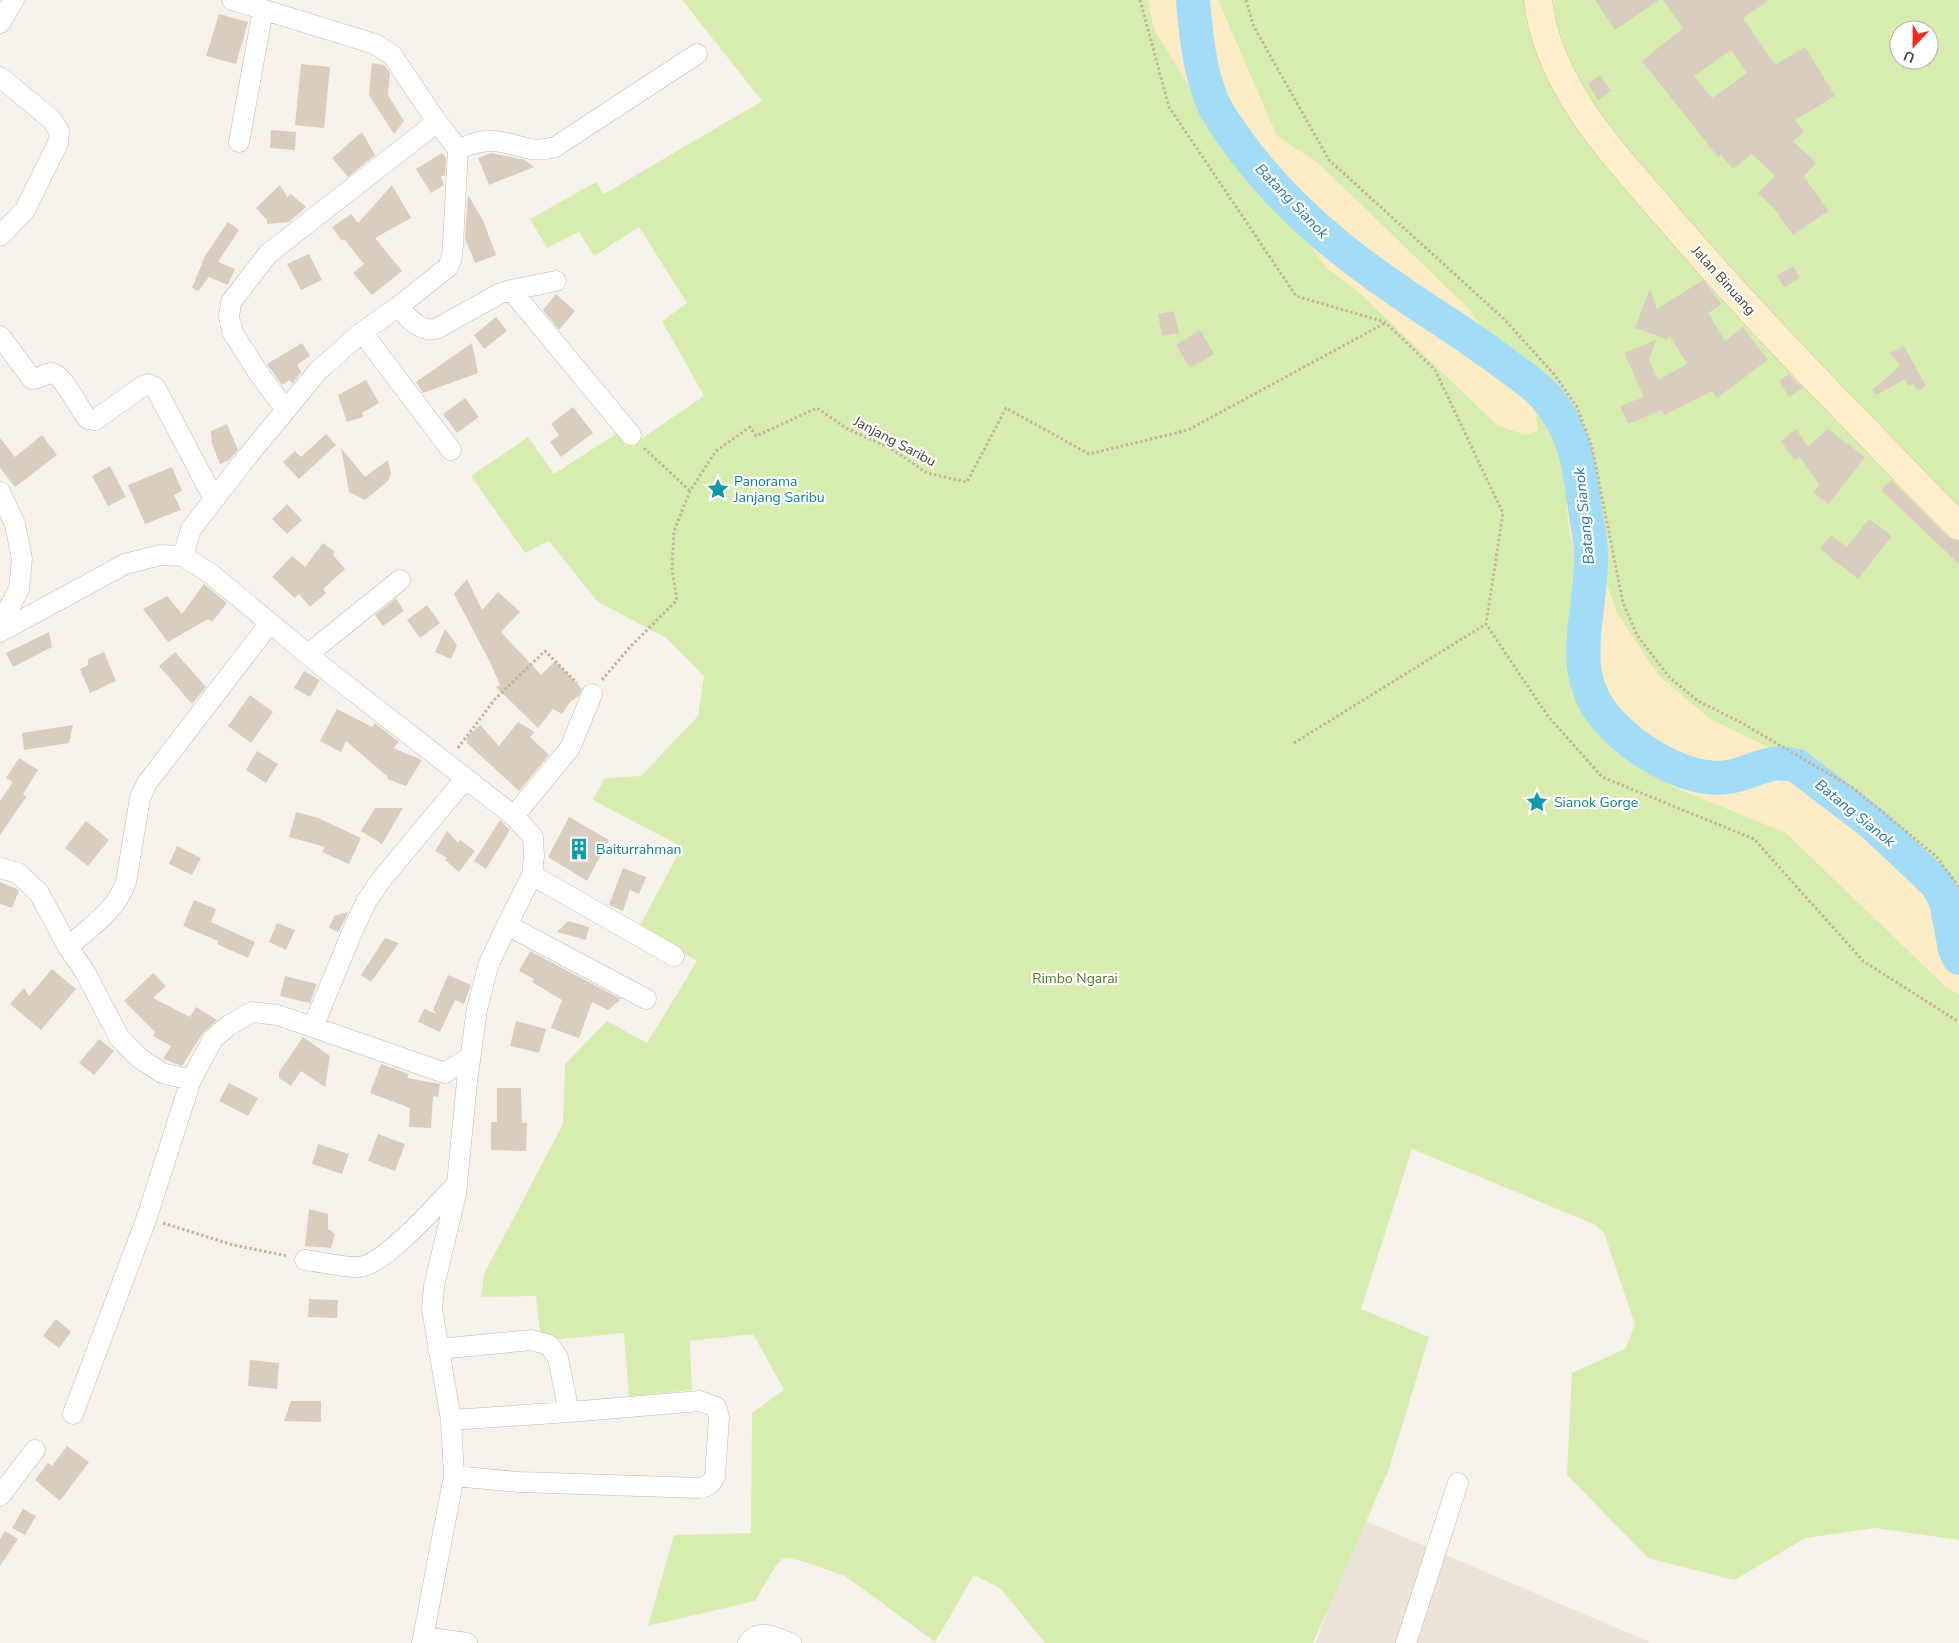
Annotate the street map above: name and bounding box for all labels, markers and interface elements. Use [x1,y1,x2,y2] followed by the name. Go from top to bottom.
[1889,20,1939,70] north arrow
[1901,46,1918,67] text: U
[1251,159,1333,243] water label: Batang Sianok
[1687,241,1760,319] street label: Jalan Binuang
[849,411,939,471] street label: Janjang Saribu
[1569,466,1599,566] water label: Batang Sianok
[733,472,825,507] place label: Panorama Janjang Saribu
[705,476,731,502] place icon: Panorama Janjang Saribu
[1811,775,1900,852] water label: Batang Sianok
[1524,789,1550,815] place icon: Sianok Gorge
[1554,793,1638,812] place label: Sianok Gorge
[566,836,592,862] building icon: Baiturrahman
[596,840,682,859] place label: Baiturrahman
[1032,969,1118,988] park label: Rimbo Ngarai

